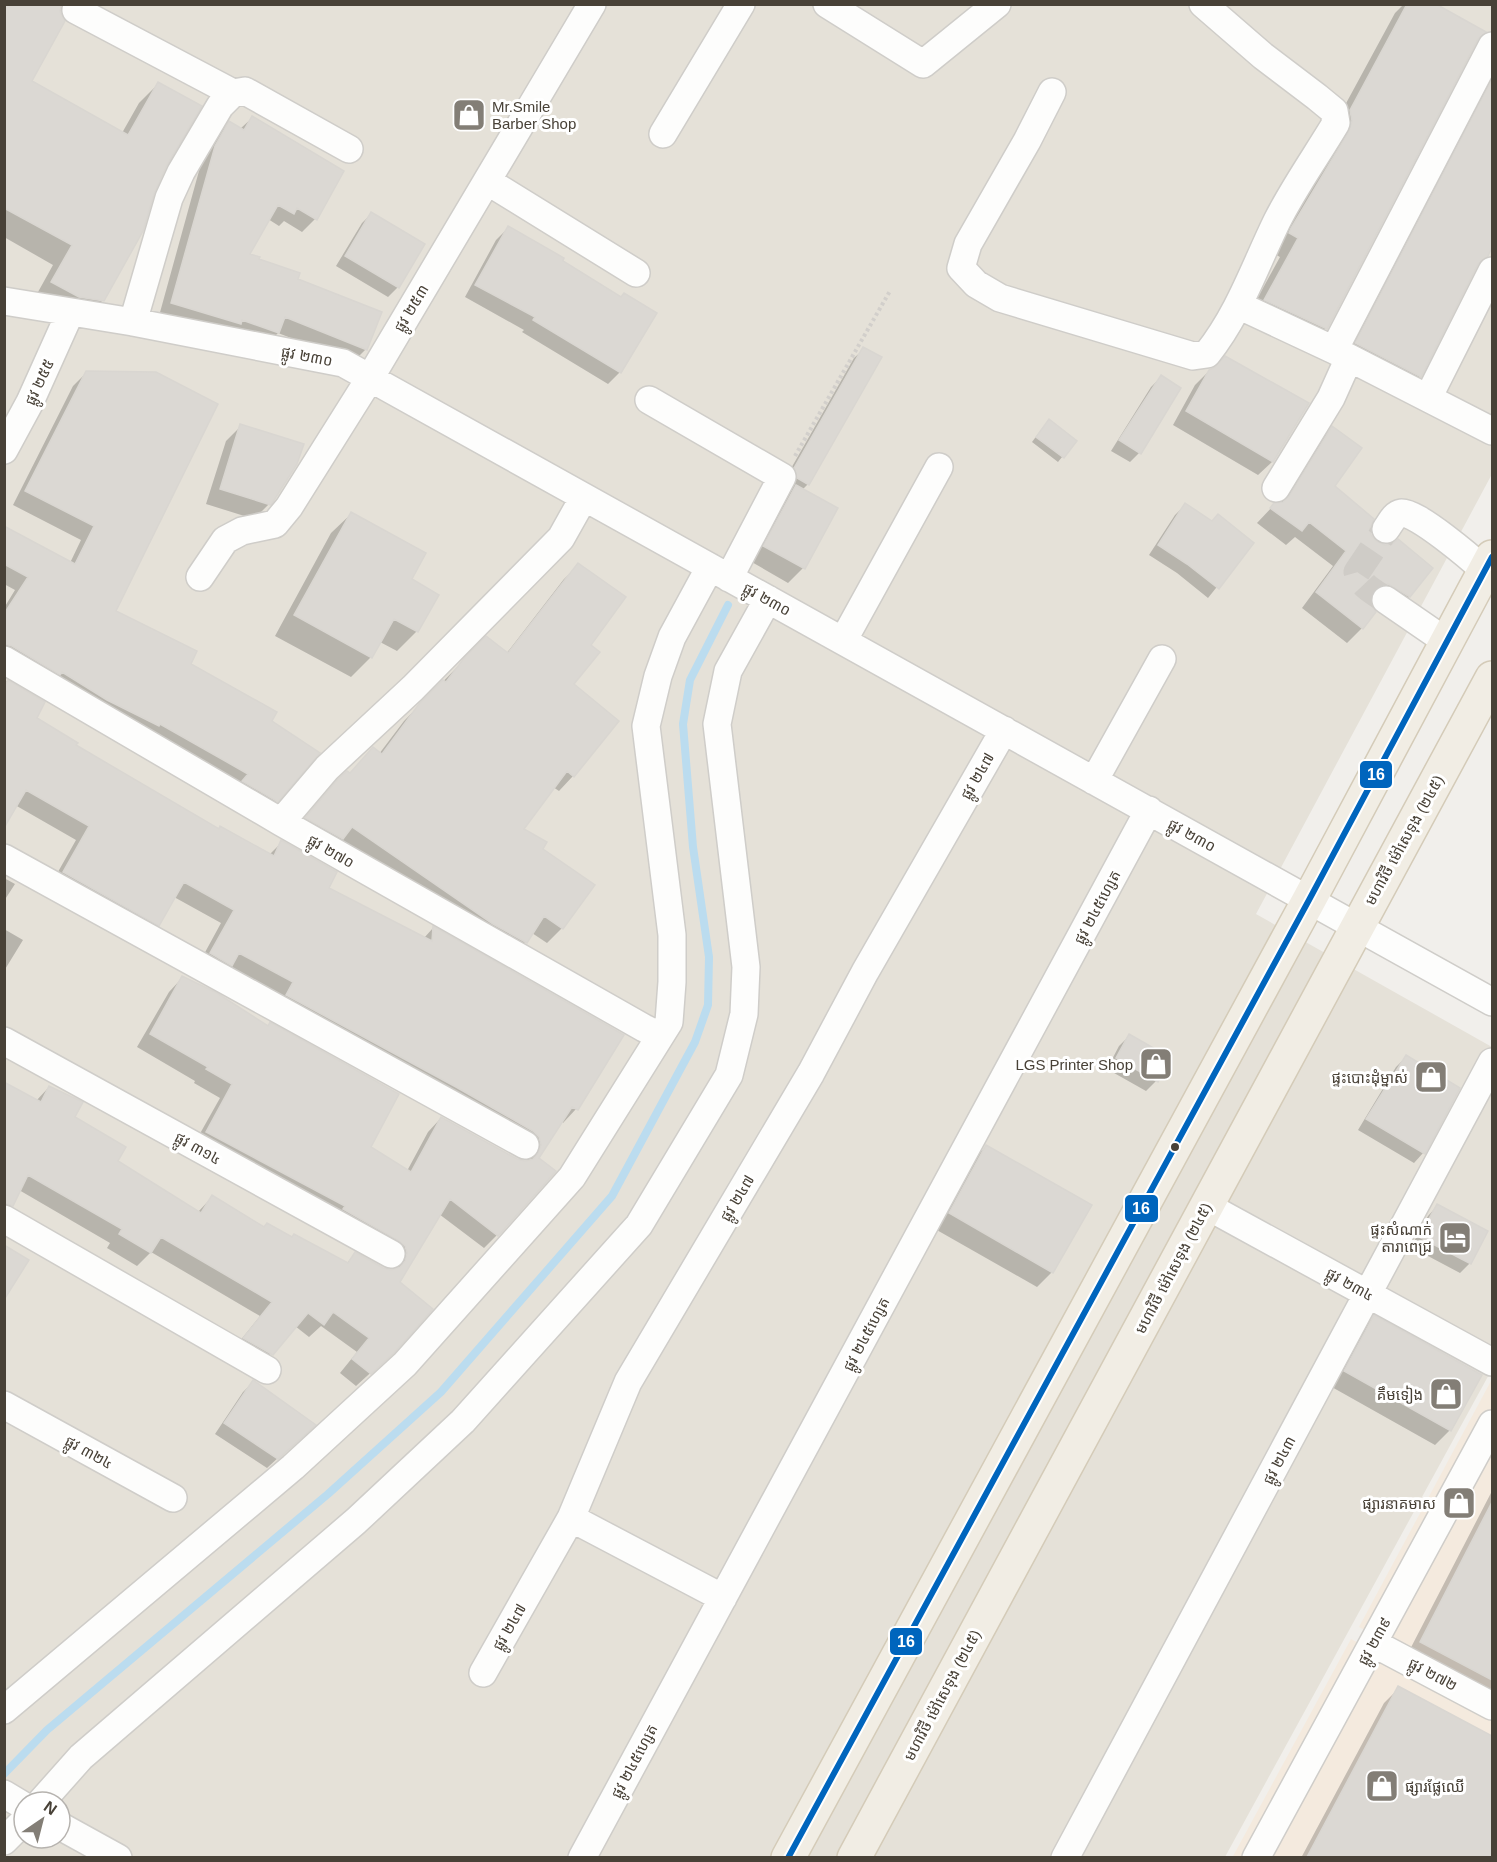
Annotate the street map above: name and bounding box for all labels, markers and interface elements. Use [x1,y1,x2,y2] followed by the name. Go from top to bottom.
[451,97,487,133] shop icon: Mr.Smile Barber Shop
[492,98,576,132] place label: Mr.Smile Barber Shop
[390,281,436,338] street label: ផ្លូវ ២៥៣
[279,343,334,375] street label: ផ្លូវ ២៣០
[21,356,62,410] street label: ផ្លូវ ២៥៥
[737,579,794,624] street label: ផ្លូវ ២៣០
[957,750,1002,805] street label: ផ្លូវ ២៤៧
[1359,760,1393,789] line badge: 16
[1367,766,1385,783] text: 16
[1361,772,1448,909] street label: មហាវិថី ម៉ៅសេទុង (២៤៥)
[1162,815,1219,860] street label: ផ្លូវ ២៣០
[302,831,357,876] street label: ផ្លូវ ២៧០
[1070,867,1128,949] street label: ផ្លូវ ២៤៥ហ្សេត
[1138,1046,1174,1082] shop icon: LGS Printer Shop
[1015,1056,1133,1073] place label: LGS Printer Shop
[1413,1059,1449,1095] shop icon: ផ្ទះបោះដុំម្នាស់
[1331,1069,1408,1087] place label: ផ្ទះបោះដុំម្នាស់
[169,1128,224,1172] street label: ផ្លូវ ៣១៤
[1169,1141,1181,1153] unlabelled marker
[717,1172,762,1227] street label: ផ្លូវ ២៤៧
[1124,1194,1159,1223] line badge: 16
[1131,1199,1216,1337] street label: មហាវិថី ម៉ៅសេទុង (២៤៥)
[1132,1200,1150,1217] text: 16
[1437,1220,1473,1256] hotel icon: ផ្ទះសំណាក់ តារាពេជ្រ
[1370,1221,1432,1256] place label: ផ្ទះសំណាក់ តារាពេជ្រ
[1320,1264,1377,1309] street label: ផ្លូវ ២៣៤
[839,1294,897,1376] street label: ផ្លូវ ២៤៥ហ្សេត
[1428,1376,1464,1412] shop icon: គឹមទៀង
[1377,1385,1423,1404] place label: គឹមទៀង
[59,1432,116,1477] street label: ផ្លូវ ៣២៤
[1259,1433,1304,1490] street label: ផ្លូវ ២៤៣
[1441,1485,1477,1521] shop icon: ផ្សារនាគមាស
[1362,1495,1436,1513] place label: ផ្សារនាគមាស
[489,1601,534,1656] street label: ផ្លូវ ២៤៧
[1354,1614,1399,1671] street label: ផ្លូវ ២៣៩
[900,1626,985,1764] street label: មហាវិថី ម៉ៅសេទុង (២៤៥)
[889,1627,923,1656] line badge: 16
[897,1633,915,1650] text: 16
[1403,1654,1460,1699] street label: ផ្លូវ ២៧២
[607,1721,665,1803] street label: ផ្លូវ ២៤៥ហ្សេត
[1364,1768,1400,1804] shop icon: ផ្សារផ្លែឈើ
[1405,1778,1465,1796] place label: ផ្សារផ្លែឈើ
[12,1790,72,1850] north arrow
[41,1798,60,1818] text: N

